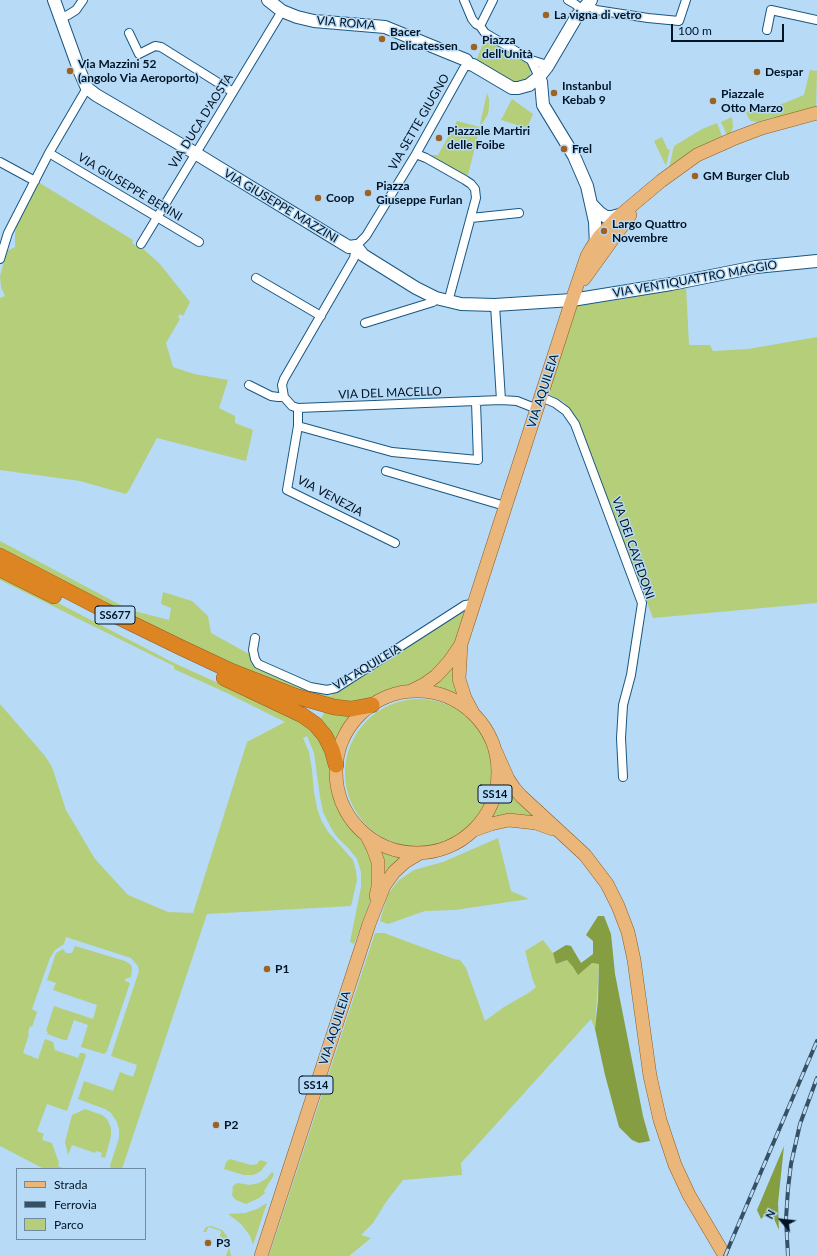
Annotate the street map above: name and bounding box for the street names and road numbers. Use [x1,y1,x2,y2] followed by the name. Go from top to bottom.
[316,13,376,33] street label: VIA ROMA
[166,71,236,171] street label: VIA DUCA D'AOSTA
[386,71,452,173] street label: VIA SETTE GIUGNO
[75,150,185,224] street label: VIA GIUSEPPE BERINI
[221,166,341,246] street label: VIA GIUSEPPE MAZZINI
[612,257,778,301] street label: VIA VENTIQUATTRO MAGGIO
[524,352,562,430] street label: VIA AQUILEIA
[338,384,442,402] street label: VIA DEL MACELLO
[295,473,365,519] street label: VIA VENEZIA
[609,495,657,601] street label: VIA DEI CAVEDONI
[95,606,135,624] road number: SS677
[330,641,404,693] street label: VIA AQUILEIA
[478,785,512,803] road number: SS14
[316,989,354,1067] street label: VIA AQUILEIA
[299,1076,333,1094] road number: SS14

